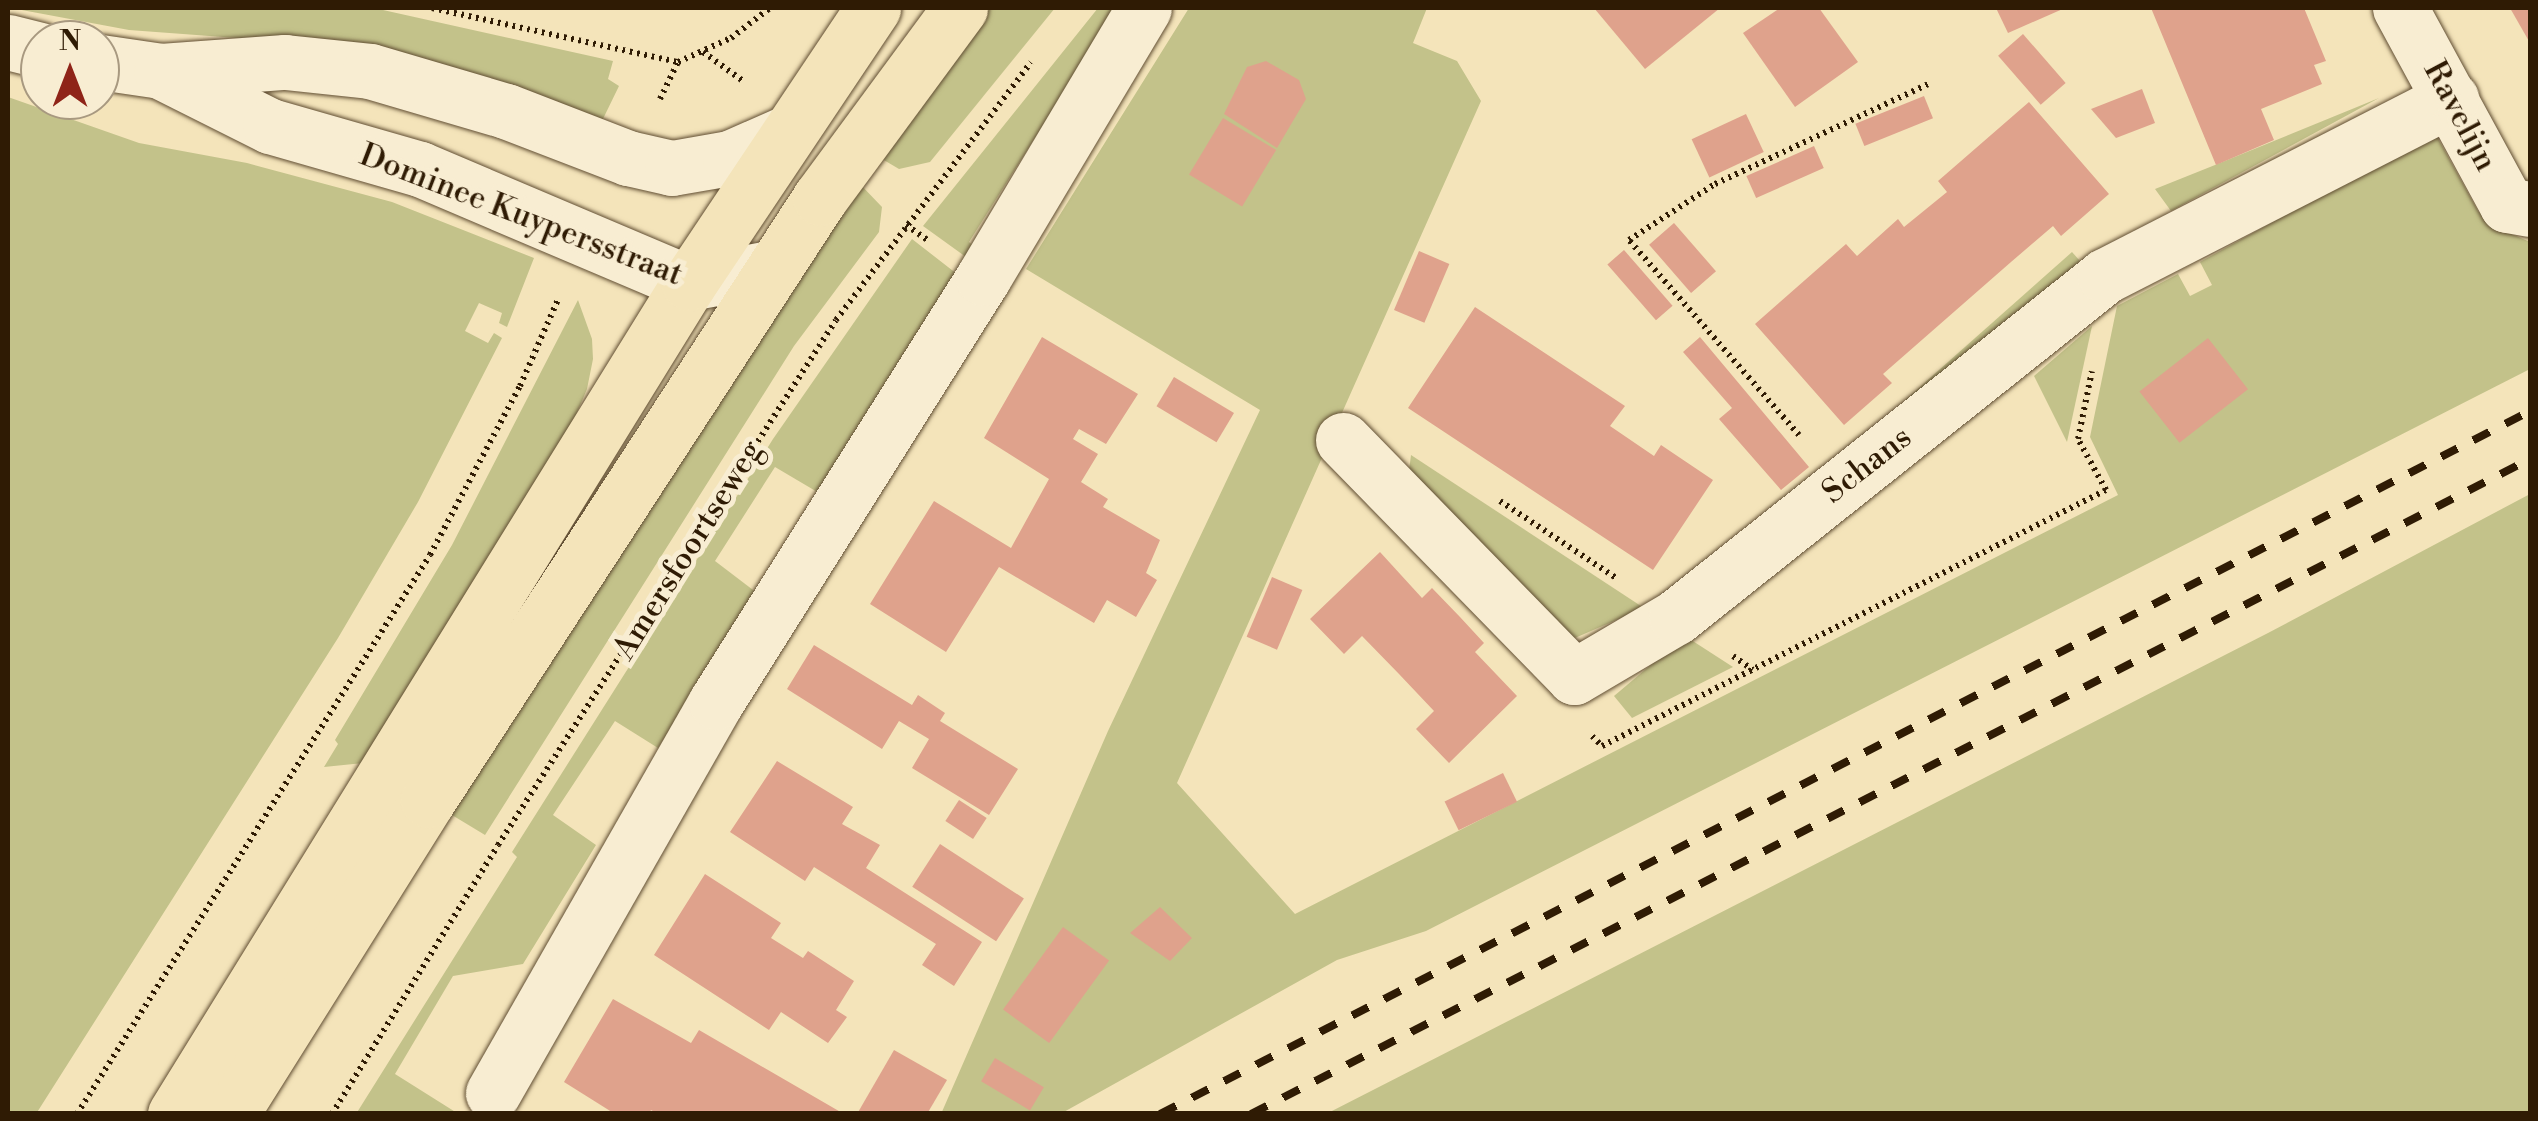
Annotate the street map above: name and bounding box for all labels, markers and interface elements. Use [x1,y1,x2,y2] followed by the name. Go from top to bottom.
[20,20,120,120] north arrow
[59,24,81,59] text: N
[2415,54,2505,178] street label: Ravelijn
[354,136,688,294] street label: Dominee Kuypersstraat
[1815,418,1919,512] street label: Schans
[605,433,771,667] street label: Amersfoortseweg

